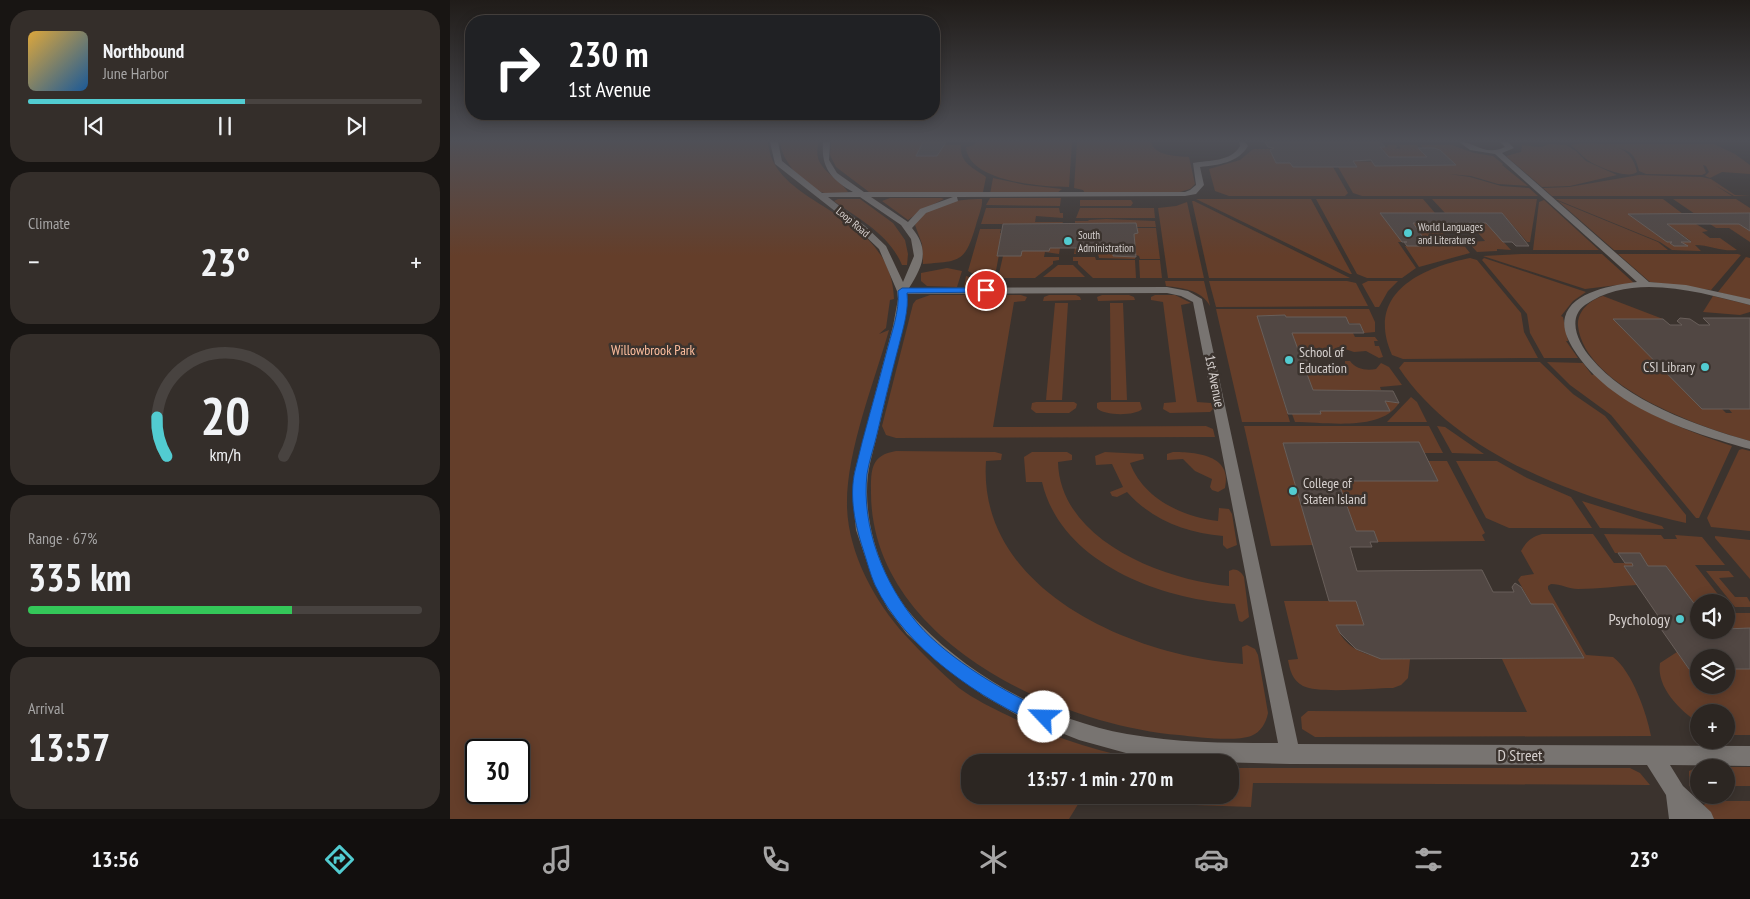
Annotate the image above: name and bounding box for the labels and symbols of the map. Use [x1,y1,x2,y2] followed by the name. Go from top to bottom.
[833,204,873,240] street label: Loop Road
[1418,220,1483,247] place label: World Languages and Literatures
[1402,227,1414,239] marker: World Languages and Literatures
[1078,228,1134,255] place label: South Administration
[1062,235,1074,247] marker: South Administration
[965,269,1007,311] pin
[611,341,696,359] park label: Willowbrook Park
[1299,343,1347,377] place label: School of Education
[1201,353,1229,409] street label: 1st Avenue
[1283,354,1295,366] marker: School of Education
[1643,358,1696,376] place label: CSI Library
[1699,361,1711,373] marker: CSI Library
[1303,474,1366,508] place label: College of Staten Island
[1287,485,1299,497] marker: College of Staten Island
[1609,609,1670,629] place label: Psychology
[1674,613,1686,625] marker: Psychology
[1017,690,1069,742] position arrow
[465,739,530,804] speed limit sign: 30
[1498,745,1543,765] street label: D Street

